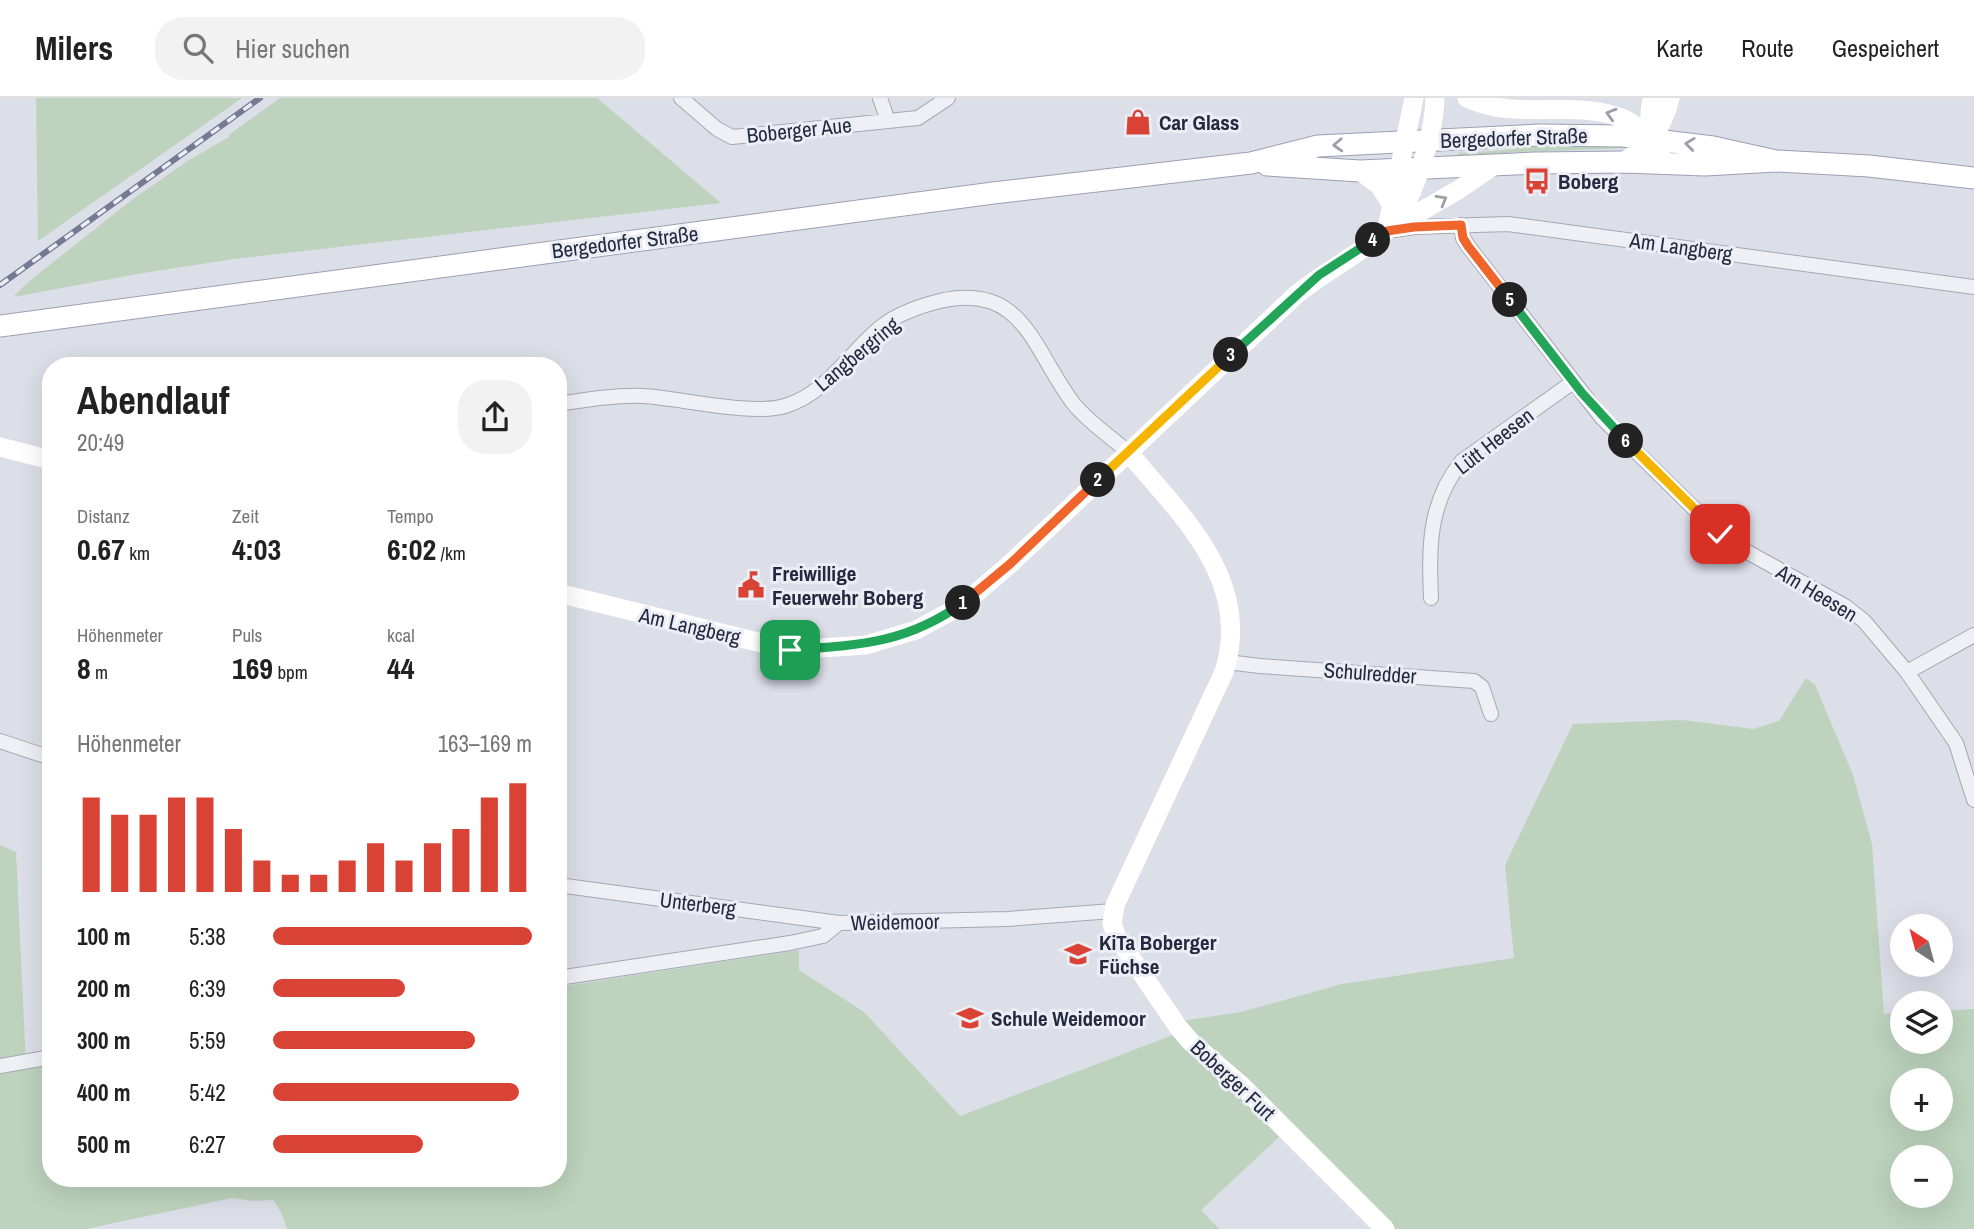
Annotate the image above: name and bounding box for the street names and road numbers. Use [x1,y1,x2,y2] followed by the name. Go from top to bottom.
[745,110,853,150] street label: Boberger Aue
[1440,121,1588,155] street label: Bergedorfer Straße
[550,219,700,265] street label: Bergedorfer Straße
[1627,225,1735,269] street label: Am Langberg
[808,310,906,398] street label: Langbergring
[1448,401,1540,481] street label: Lütt Heesen
[1770,557,1863,629] street label: Am Heesen
[635,600,744,652] street label: Am Langberg
[1323,655,1418,691] street label: Schulredder
[658,885,738,923] street label: Unterberg
[850,907,940,937] street label: Weidemoor
[1184,1033,1282,1127] street label: Boberger Furt

